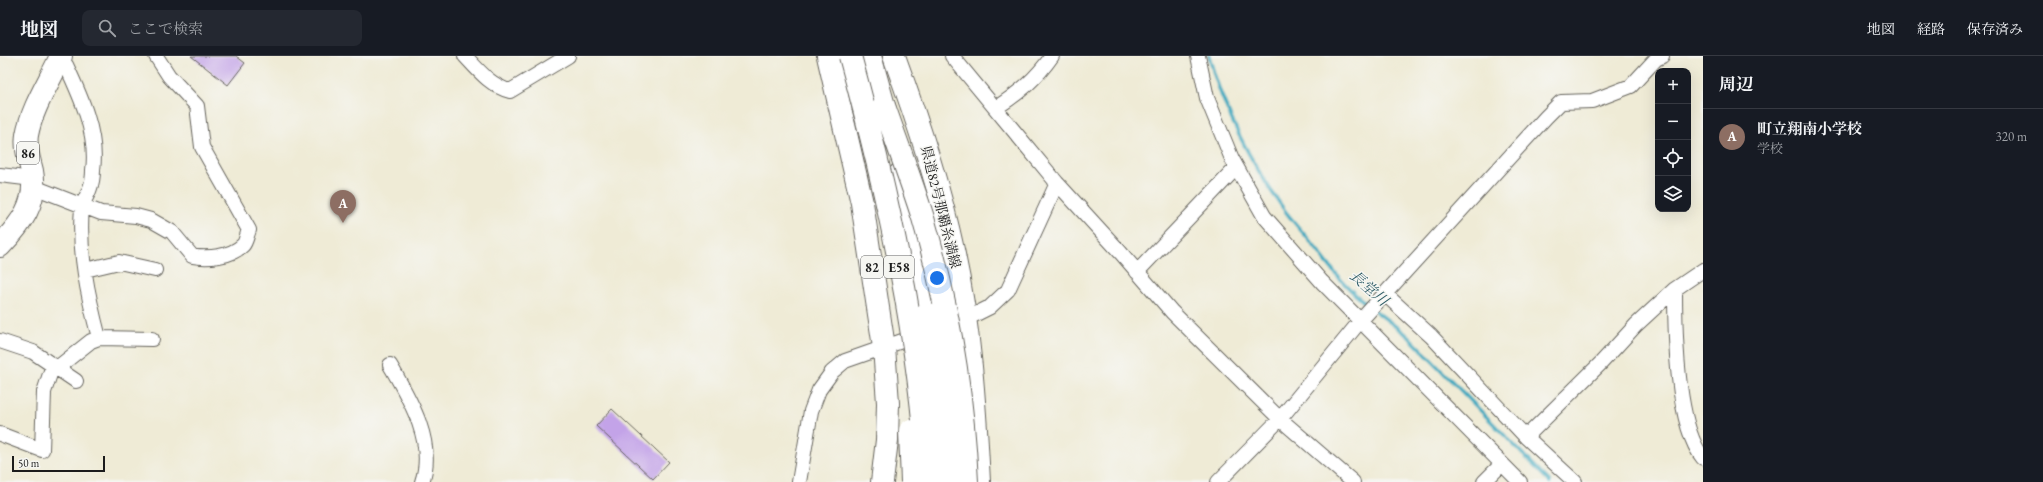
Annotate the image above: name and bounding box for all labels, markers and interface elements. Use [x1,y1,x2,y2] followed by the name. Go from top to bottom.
[82,10,362,46] search box
[20,17,58,42] text: 地図
[96,17,118,39] icon: search
[128,19,203,38] text: ここで検索
[1867,20,1895,38] text: 地図
[1917,20,1945,38] text: 経路
[1967,20,2023,38] text: 保存済み
[1655,68,1691,212] map controls
[1655,68,1691,104] button: +
[1719,73,1753,95] text: 周辺
[1655,104,1691,140] button: −
[1757,119,1862,138] text: 町立翔南小学校
[1727,128,1737,145] text: A
[1996,128,2027,145] text: 320 m
[1655,140,1691,176] button: locate
[1757,140,1783,157] text: 学校
[17,142,39,164] road number: 86
[917,144,965,270] street label: 県道82号那覇糸満線
[1655,176,1691,212] button: layers
[330,190,356,223] pin: A
[861,256,883,278] road number: 82
[884,256,914,278] road number: E58
[1346,266,1394,311] water label: 長堂川
[927,268,947,288] your location
[12,454,105,473] scale bar
[18,456,39,470] text: 50 m

